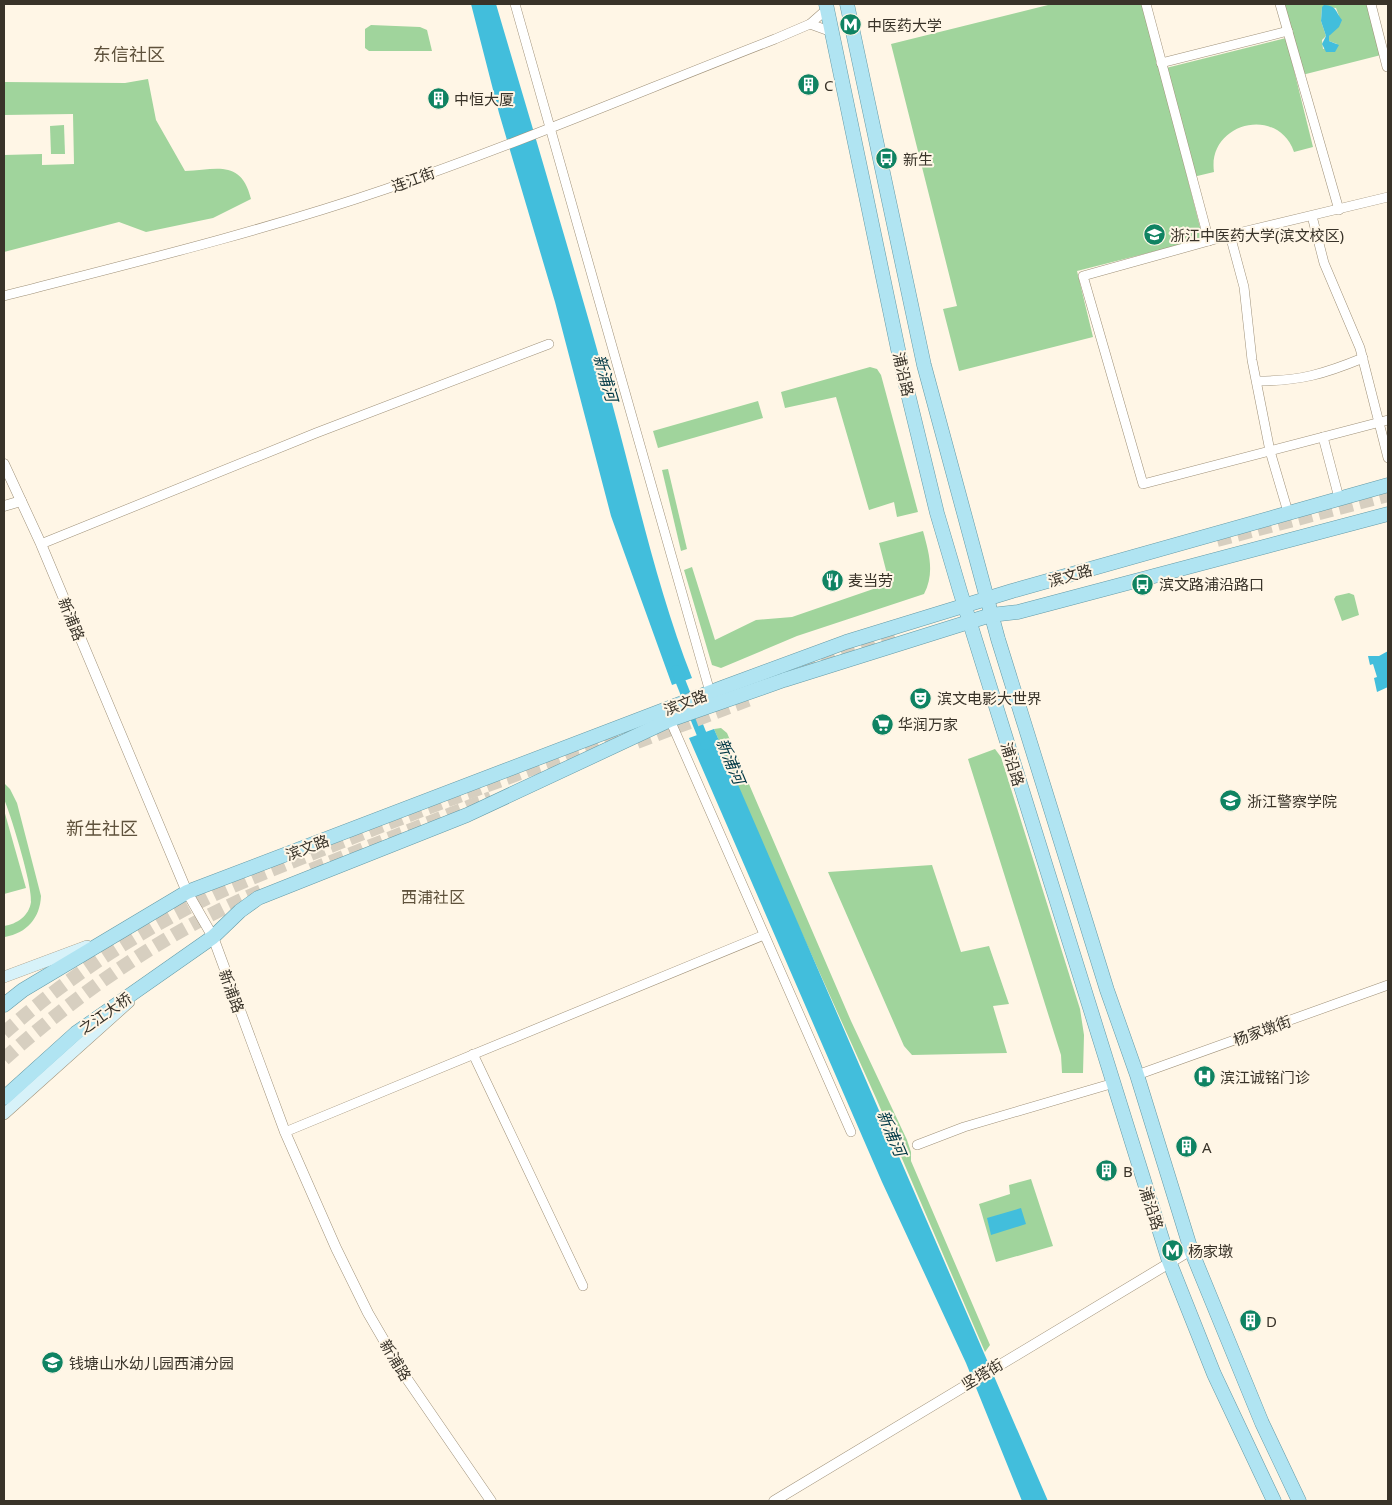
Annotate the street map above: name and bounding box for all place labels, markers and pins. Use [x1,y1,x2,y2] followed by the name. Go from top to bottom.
[839,13,863,37] metro station icon: 中医药大学
[867,15,942,35] place label: 中医药大学
[796,73,820,97] building icon: C
[824,75,834,95] place label: C
[426,87,450,111] building icon: 中恒大厦
[454,89,514,109] place label: 中恒大厦
[875,147,899,171] bus stop icon: 新生
[903,149,933,169] place label: 新生
[1142,223,1166,247] school or university icon: 浙江中医药大学(滨文校区)
[1170,225,1344,245] place label: 浙江中医药大学(滨文校区)
[820,568,844,592] restaurant icon: 麦当劳
[848,570,893,590] place label: 麦当劳
[1131,572,1155,596] bus stop icon: 滨文路浦沿路口
[1159,574,1264,594] place label: 滨文路浦沿路口
[909,686,933,710] theatre icon: 滨文电影大世界
[937,688,1042,708] place label: 滨文电影大世界
[870,712,894,736] supermarket icon: 华润万家
[898,714,958,734] place label: 华润万家
[1219,789,1243,813] school or university icon: 浙江警察学院
[1247,791,1337,811] place label: 浙江警察学院
[1192,1065,1216,1089] hospital icon: 滨江诚铭门诊
[1220,1067,1310,1087] place label: 滨江诚铭门诊
[1174,1135,1198,1159] building icon: A
[1202,1137,1212,1157] place label: A
[1095,1159,1119,1183] building icon: B
[1123,1161,1133,1181] place label: B
[1160,1239,1184,1263] metro station icon: 杨家墩
[1188,1241,1233,1261] place label: 杨家墩
[1238,1309,1262,1333] building icon: D
[1266,1311,1277,1331] place label: D
[41,1351,65,1375] school or university icon: 钱塘山水幼儿园西浦分园
[69,1353,234,1373] place label: 钱塘山水幼儿园西浦分园

